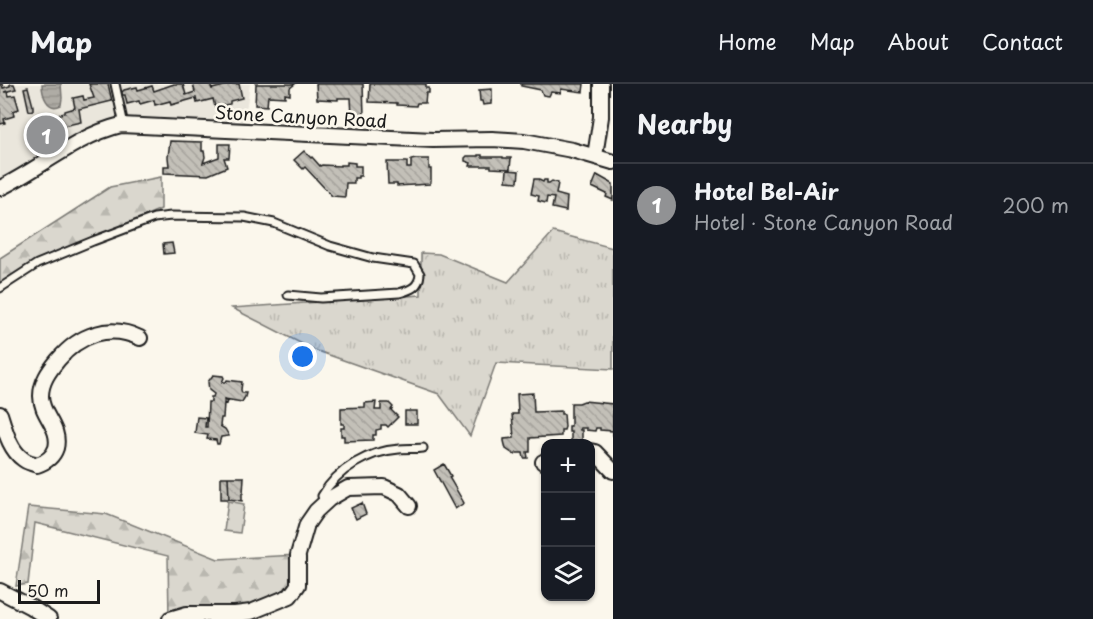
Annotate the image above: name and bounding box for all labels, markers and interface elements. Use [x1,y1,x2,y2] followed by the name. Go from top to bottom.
[30,20,92,63] text: Map
[718,25,777,57] text: Home
[810,25,855,57] text: Map
[888,25,949,57] text: About
[982,25,1063,57] text: Contact
[214,98,388,134] street label: Stone Canyon Road
[637,104,732,143] text: Nearby
[26,112,66,158] pin: 1
[694,174,839,207] text: Hotel Bel-Air
[652,190,661,220] text: 1
[1002,190,1069,220] text: 200 m
[694,207,953,237] text: Hotel · Stone Canyon Road
[288,342,317,371] your location
[541,439,595,601] map controls
[541,439,595,493] button: +
[541,493,595,547] button: −
[541,547,595,601] button: layers
[18,577,100,604] scale bar
[27,578,68,602] text: 50 m

